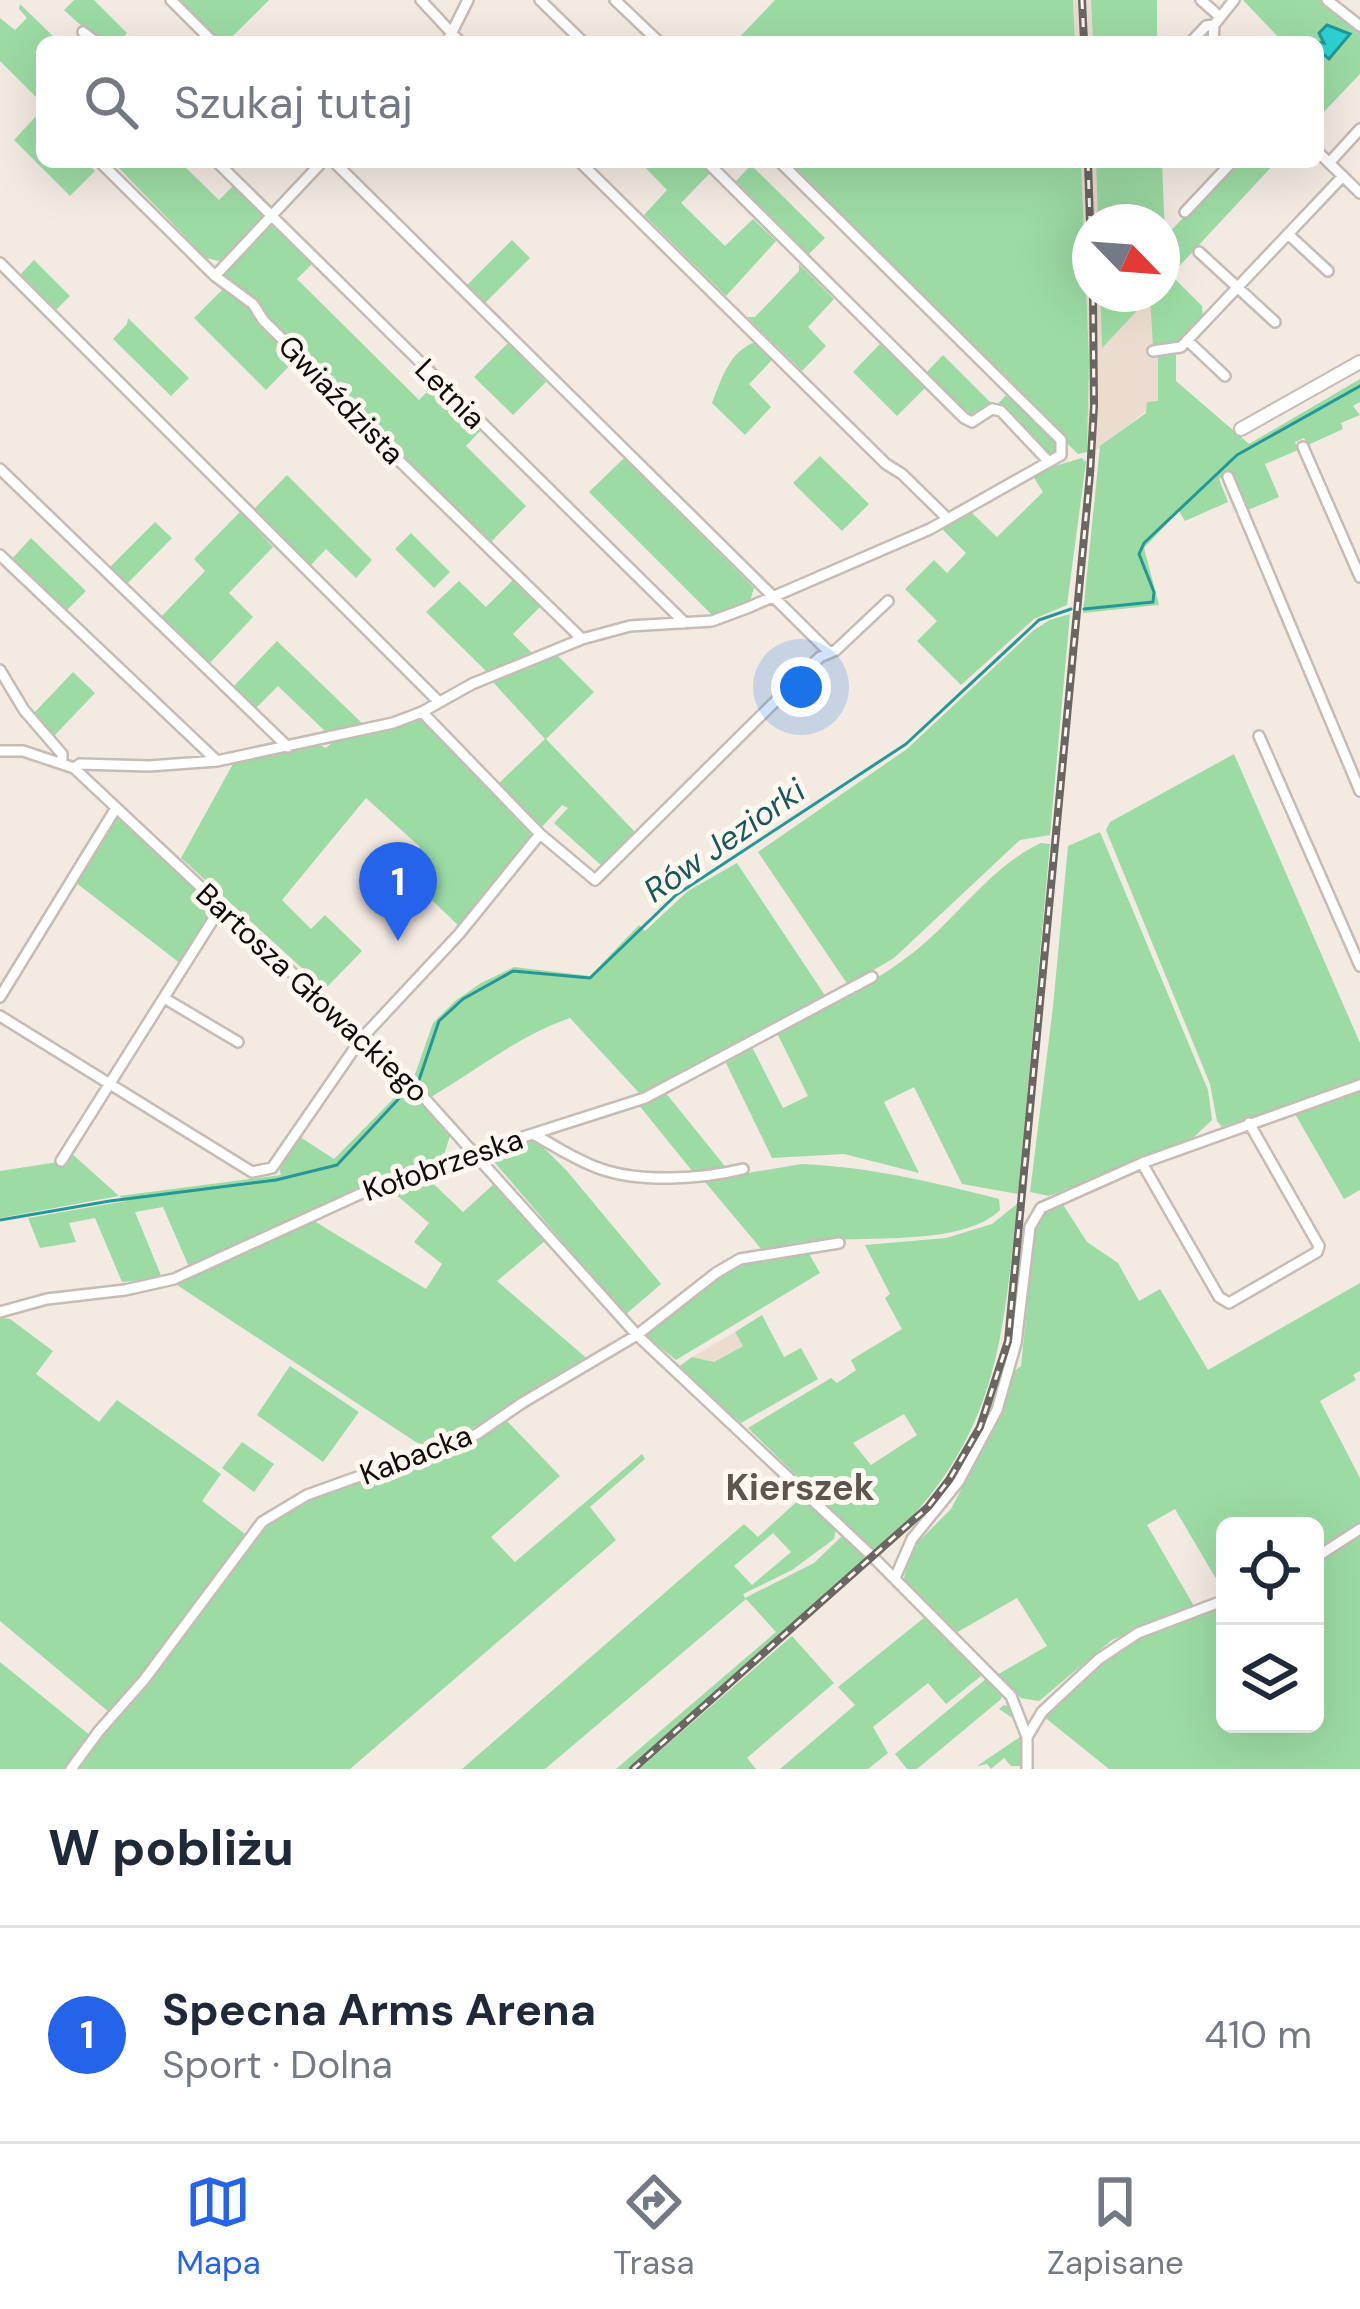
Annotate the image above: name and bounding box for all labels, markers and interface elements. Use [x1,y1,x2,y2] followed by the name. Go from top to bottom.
[36,36,1324,168] search box
[78,69,144,135] icon: search
[174,73,413,132] text: Szukaj tutaj
[1072,204,1180,312] north arrow
[270,327,413,473] street label: Gwiaździsta
[407,350,494,437] street label: Letnia
[771,657,831,717] your location
[635,768,814,912] water label: Rów Jeziorki
[359,842,437,941] pin: 1
[188,875,437,1111] street label: Bartosza Głowackiego
[358,1119,528,1210] street label: Kołobrzeska
[354,1415,477,1494] street label: Kabacka
[725,1464,875,1511] district label: Kierszek
[1216,1517,1324,1733] map controls
[1216,1517,1324,1625] button: locate
[1216,1625,1324,1733] button: layers
[48,1814,294,1881] text: W pobliżu
[162,1980,596,2039] text: Specna Arms Arena
[80,2009,94,2060] text: 1
[1204,2009,1312,2060] text: 410 m
[162,2039,393,2090] text: Sport · Dolna
[176,2169,261,2284] tab: Mapa
[613,2169,695,2284] tab: Trasa
[1047,2169,1184,2284] tab: Zapisane

